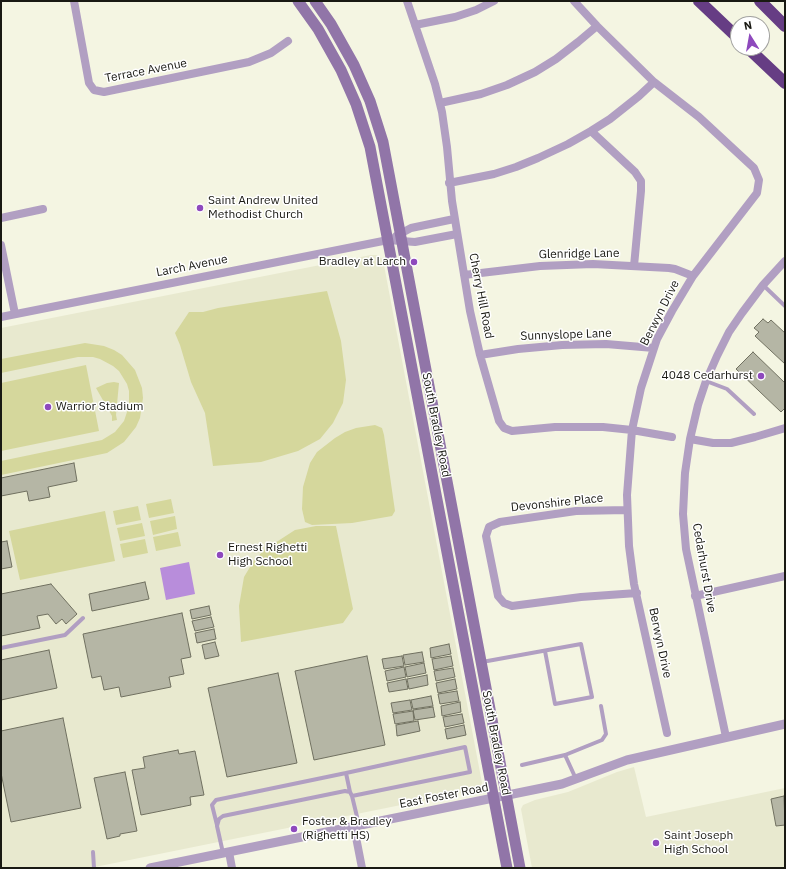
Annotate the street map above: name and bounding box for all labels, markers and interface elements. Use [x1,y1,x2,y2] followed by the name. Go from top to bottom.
[730,16,770,56] north arrow
[743,18,753,33] text: N
[104,56,188,86] street label: Terrace Avenue
[208,194,318,222] place label: Saint Andrew United Methodist Church
[195,203,205,213] marker: Saint Andrew United Methodist Church
[538,246,620,262] street label: Glenridge Lane
[155,252,229,280] street label: Larch Avenue
[466,252,496,340] street label: Cherry Hill Road
[319,255,406,269] place label: Bradley at Larch
[409,257,419,267] marker: Bradley at Larch
[637,278,683,348] street label: Berwyn Drive
[520,326,612,344] street label: Sunnyslope Lane
[662,369,753,383] place label: 4048 Cedarhurst
[756,371,766,381] marker: 4048 Cedarhurst
[419,372,453,478] street label: South Bradley Road
[56,400,144,414] place label: Warrior Stadium
[43,402,53,412] marker: Warrior Stadium
[510,491,604,515] street label: Devonshire Place
[689,522,719,614] street label: Cedarhurst Drive
[228,541,307,569] place label: Ernest Righetti High School
[215,550,225,560] marker: Ernest Righetti High School
[646,606,674,680] street label: Berwyn Drive
[479,690,513,796] street label: South Bradley Road
[398,780,490,812] street label: East Foster Road
[302,815,391,843] place label: Foster & Bradley (Righetti HS)
[289,824,299,834] marker: Foster & Bradley (Righetti HS)
[664,829,733,857] place label: Saint Joseph High School
[651,838,661,848] marker: Saint Joseph High School

